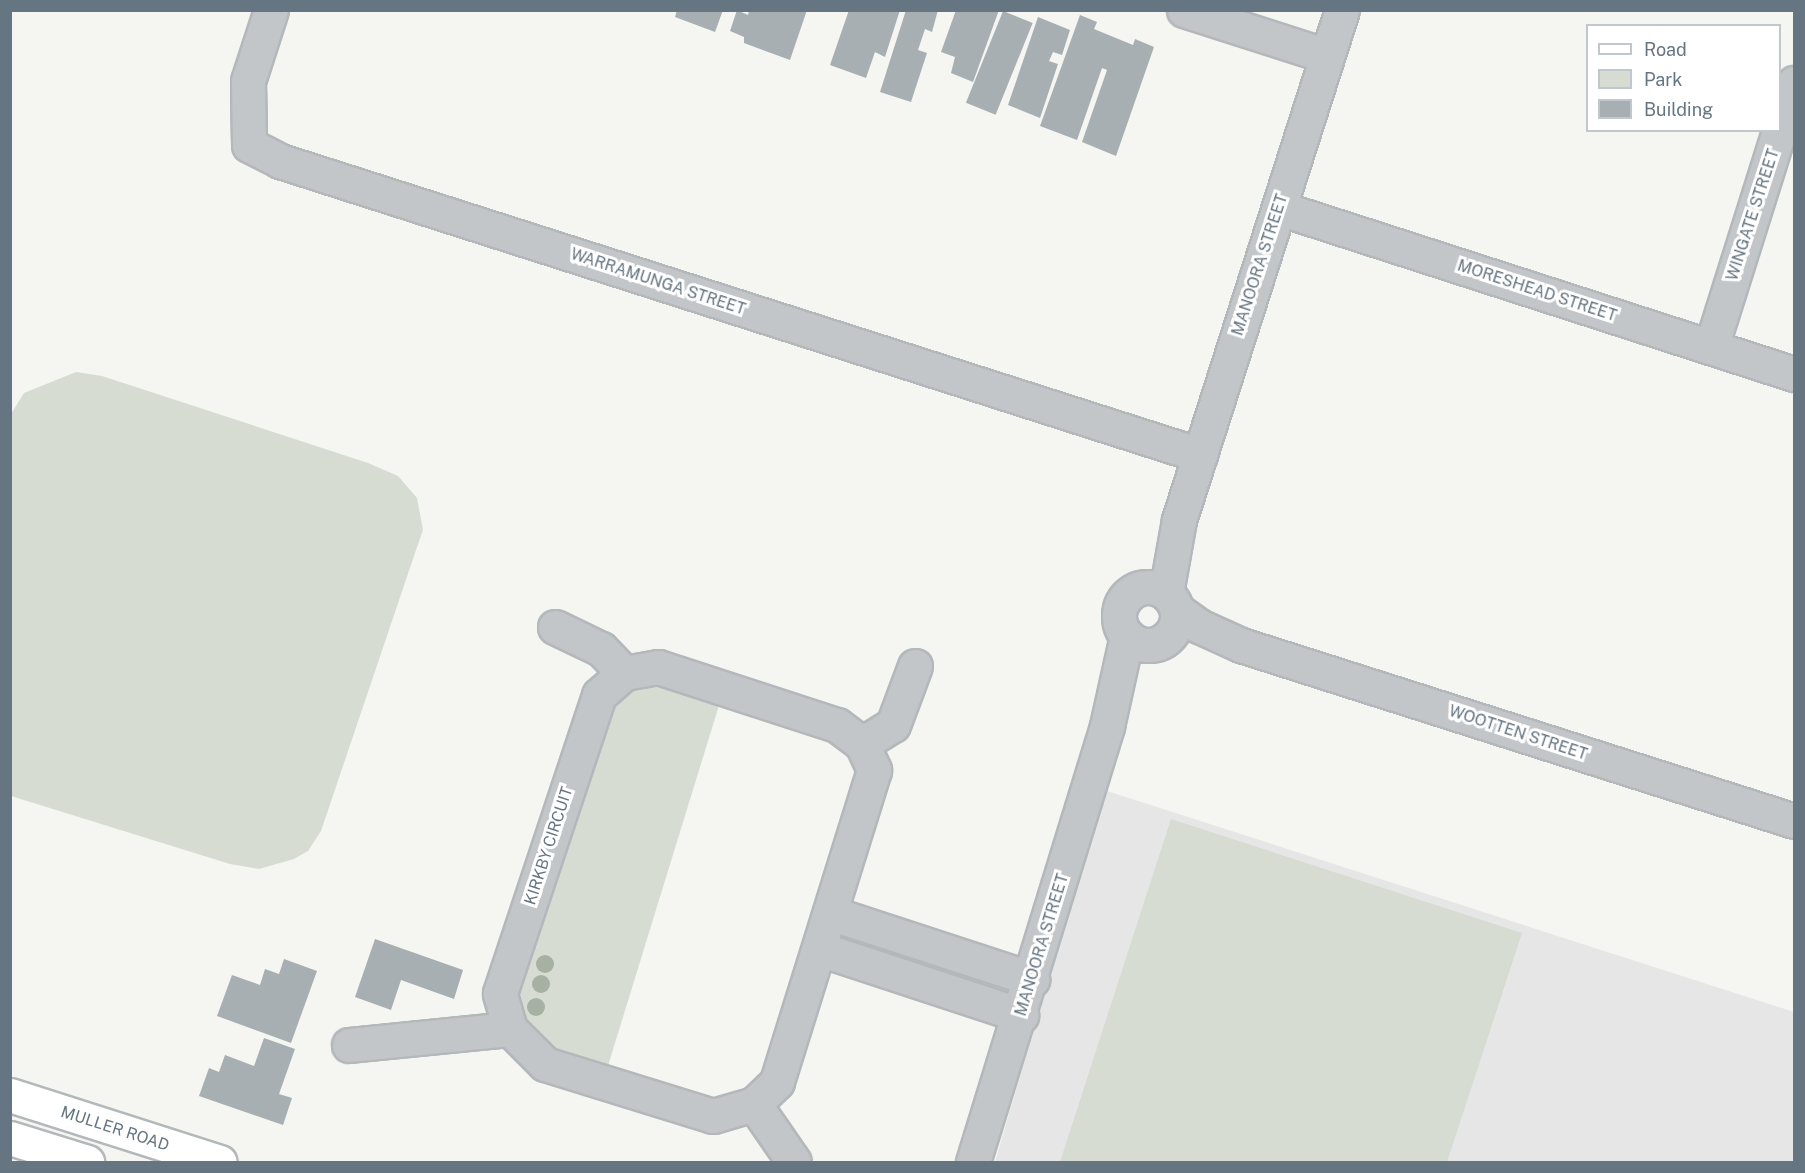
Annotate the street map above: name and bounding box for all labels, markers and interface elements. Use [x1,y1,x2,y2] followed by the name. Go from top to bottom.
[1586,24,1781,132] legend
[1644,39,1687,60] text: Road
[1644,69,1682,90] text: Park
[1644,99,1713,120] text: Building
[1723,147,1783,283] street label: WINGATE STREET
[1228,192,1292,338] street label: MANOORA STREET
[568,245,748,319] street label: WARRAMUNGA STREET
[1455,256,1619,326] street label: MORESHEAD STREET
[1446,702,1590,764] street label: WOOTTEN STREET
[521,784,577,908] street label: KIRKBY CIRCUIT
[1011,872,1073,1018] street label: MANOORA STREET
[58,1102,172,1156] street label: MULLER ROAD

